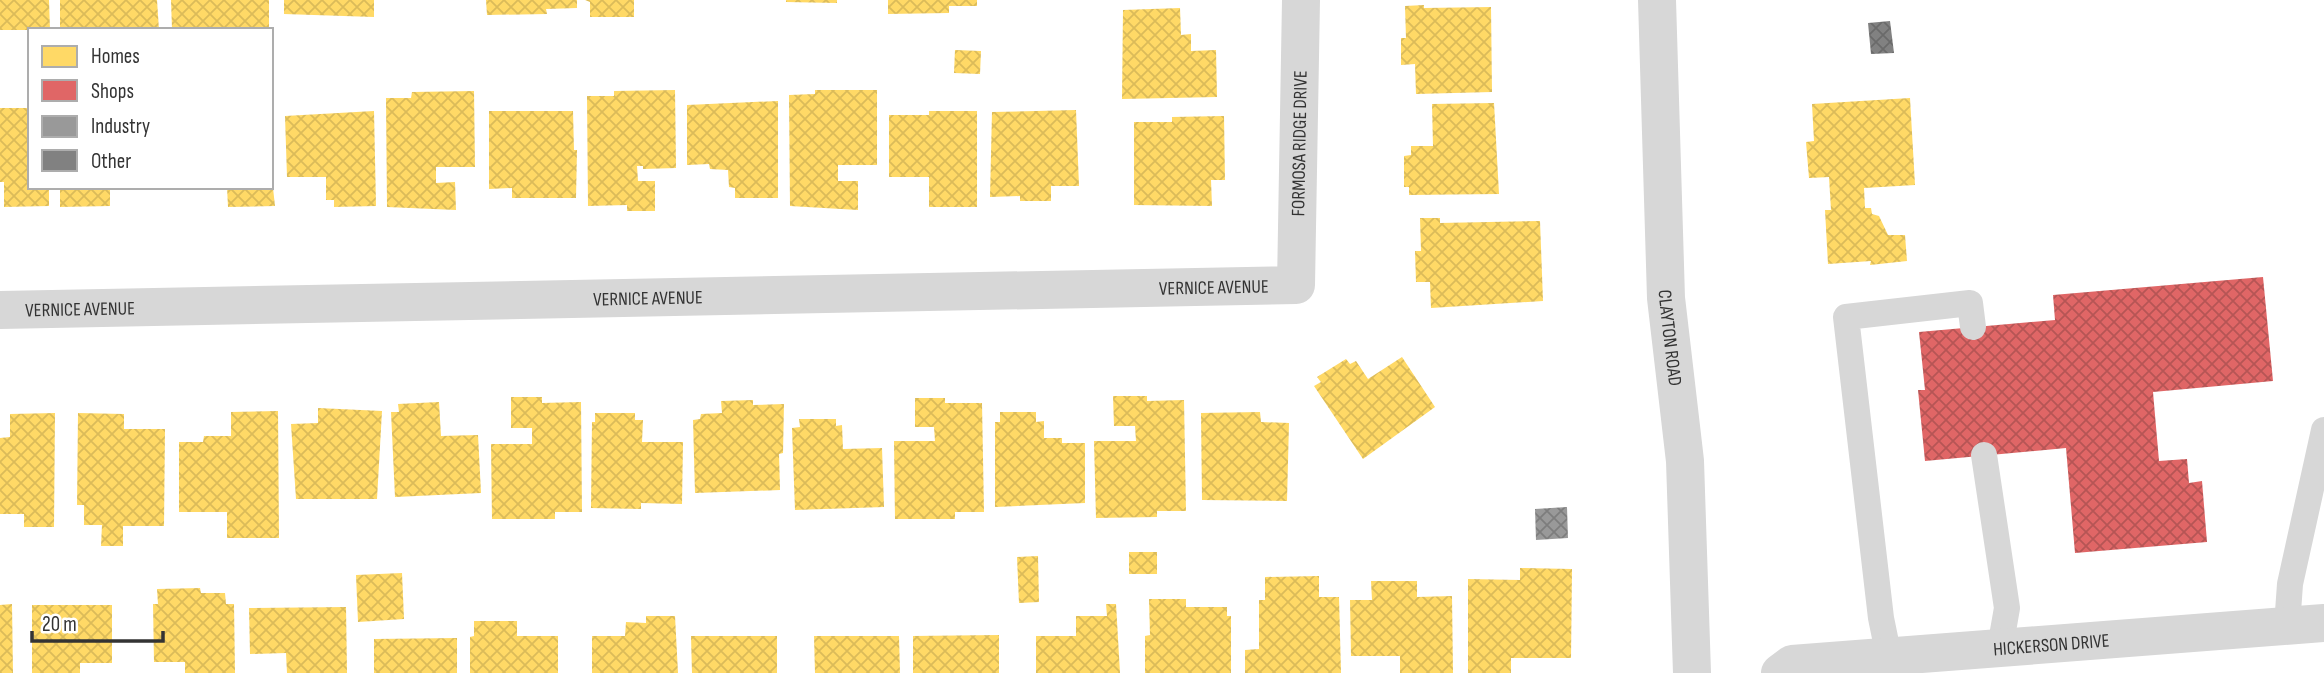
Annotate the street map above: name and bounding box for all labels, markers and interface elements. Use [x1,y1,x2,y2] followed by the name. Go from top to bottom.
[28,28,273,189] legend
[91,44,140,69] text: Homes
[1287,70,1313,216] street label: FORMOSA RIDGE DRIVE
[91,79,134,104] text: Shops
[91,114,150,139] text: Industry
[91,149,131,174] text: Other
[1159,276,1269,301] street label: VERNICE AVENUE
[593,286,703,312] street label: VERNICE AVENUE
[1653,289,1686,387] street label: CLAYTON ROAD
[25,297,135,323] street label: VERNICE AVENUE
[32,600,163,644] scale bar
[42,612,77,637] text: 20 m
[1992,630,2110,661] street label: HICKERSON DRIVE

